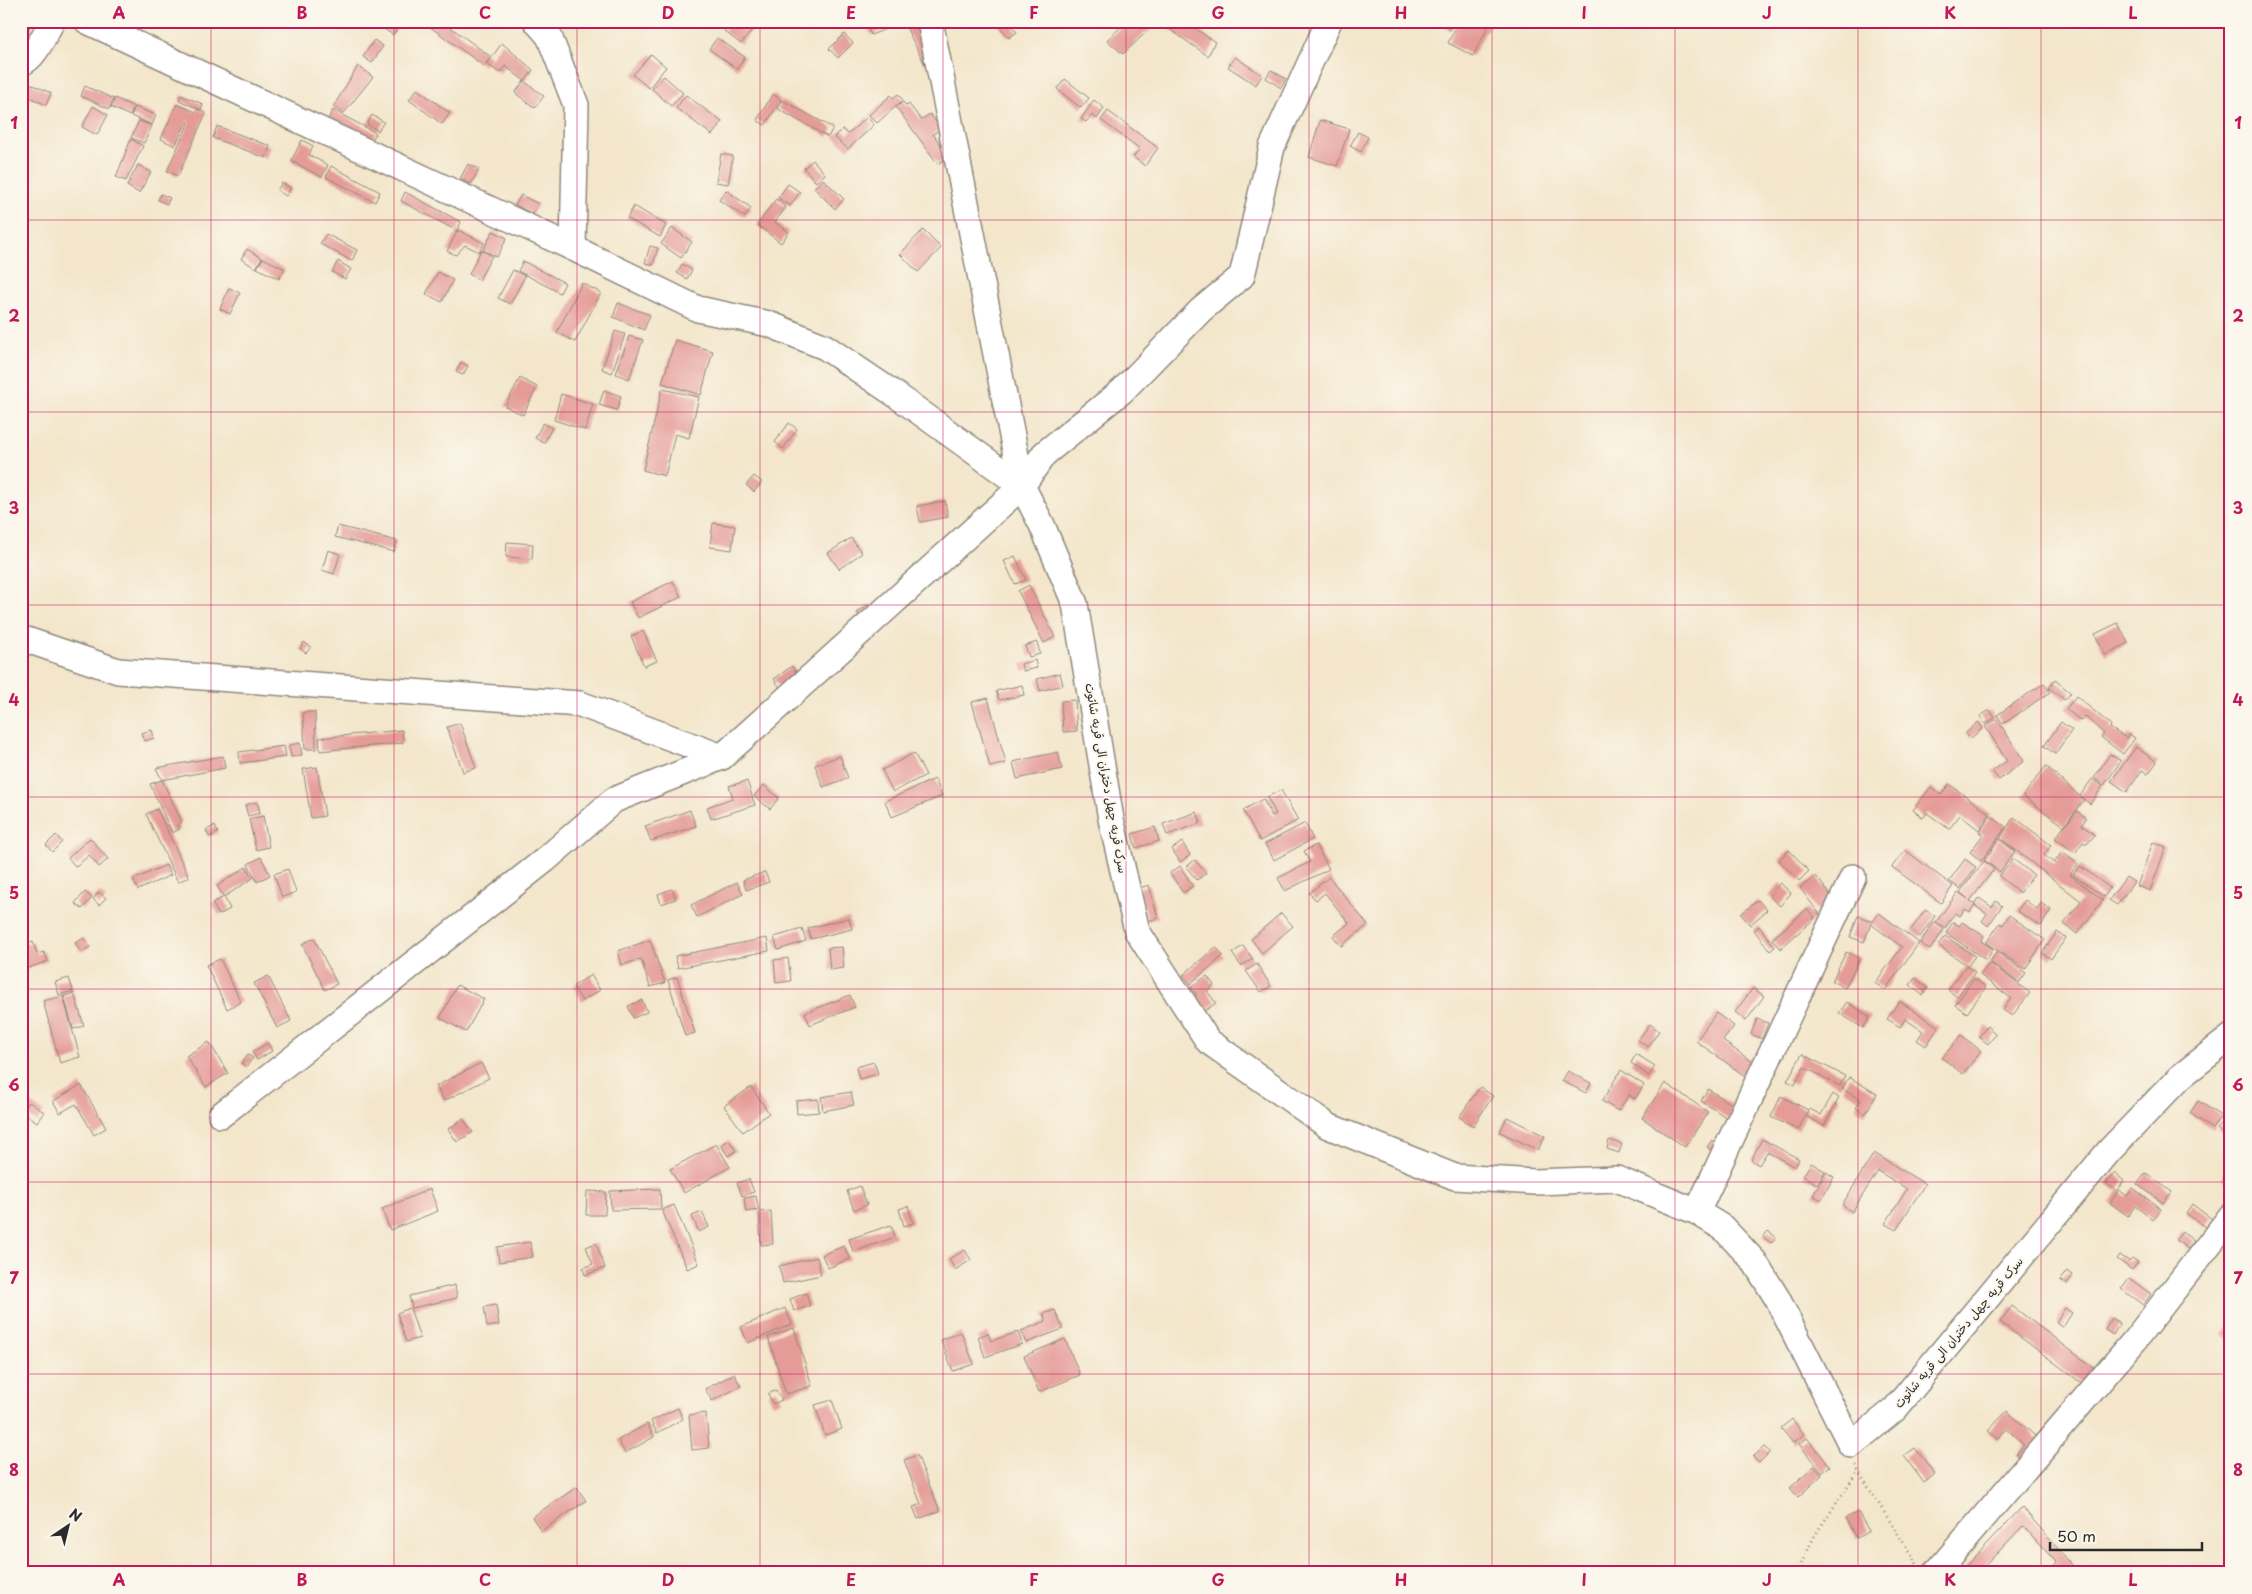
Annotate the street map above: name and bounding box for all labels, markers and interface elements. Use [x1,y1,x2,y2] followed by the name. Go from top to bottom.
[113,0,126,24] text: A
[297,0,308,24] text: B
[479,0,491,24] text: C
[662,0,674,24] text: D
[846,0,856,24] text: E
[1029,0,1039,24] text: F
[1211,0,1225,24] text: G
[1395,0,1407,24] text: H
[1581,0,1587,24] text: I
[1762,0,1772,24] text: J
[1944,0,1956,24] text: K
[2128,0,2138,24] text: L
[10,110,18,134] text: 1
[2234,110,2242,134] text: 1
[8,303,20,327] text: 2
[2232,303,2244,327] text: 2
[9,495,19,519] text: 3
[2233,495,2243,519] text: 3
[1081,682,1133,874] street label: سرک قریه چهل دختران الی قریه شاتوت
[9,687,20,711] text: 4
[2233,687,2244,711] text: 4
[9,880,19,904] text: 5
[2233,880,2243,904] text: 5
[8,1072,20,1096] text: 6
[2232,1072,2244,1096] text: 6
[1889,1252,2027,1412] street label: سرک قریه چهل دختران الی قریه شاتوت
[9,1265,19,1289] text: 7
[2233,1265,2243,1289] text: 7
[9,1457,19,1481] text: 8
[2233,1457,2243,1481] text: 8
[42,1502,92,1552] north arrow
[65,1503,86,1527] text: N
[2050,1519,2202,1551] scale bar
[2057,1524,2096,1547] text: 50 m
[113,1567,126,1591] text: A
[297,1567,308,1591] text: B
[479,1567,491,1591] text: C
[662,1567,674,1591] text: D
[846,1567,856,1591] text: E
[1029,1567,1039,1591] text: F
[1211,1567,1225,1591] text: G
[1395,1567,1407,1591] text: H
[1581,1567,1587,1591] text: I
[1762,1567,1772,1591] text: J
[1944,1567,1956,1591] text: K
[2128,1567,2138,1591] text: L

